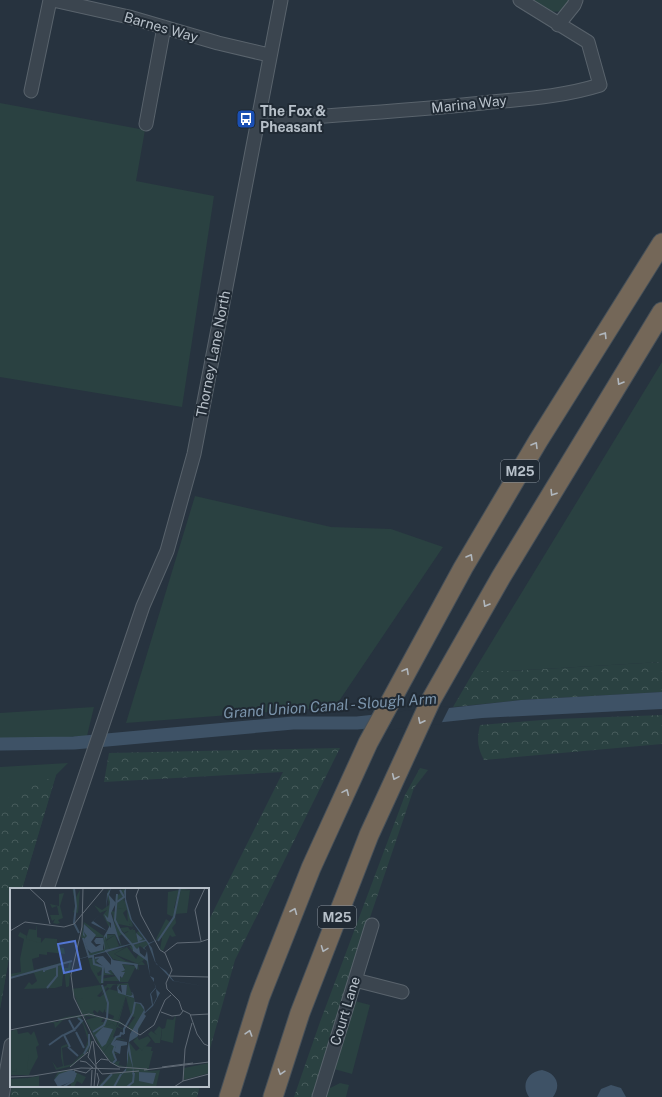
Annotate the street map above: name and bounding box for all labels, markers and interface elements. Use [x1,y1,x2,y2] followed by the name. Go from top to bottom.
[122,9,200,45] street label: Barnes Way
[430,92,508,116] street label: Marina Way
[260,103,326,135] place label: The Fox & Pheasant
[235,108,257,130] bus stop icon: The Fox & Pheasant
[193,289,233,419] street label: Thorney Lane North
[600,332,607,339] one-way arrow
[618,378,625,385] one-way arrow
[531,442,538,449] one-way arrow
[501,460,539,482] road number: M25
[551,489,558,496] one-way arrow
[465,554,472,561] one-way arrow
[483,600,490,607] one-way arrow
[402,667,409,675] one-way arrow
[223,690,437,721] water label: Grand Union Canal - Slough Arm
[418,717,426,724] one-way arrow
[392,773,400,780] one-way arrow
[341,789,349,796] one-way arrow
[10,888,209,1087] inset map
[318,906,356,928] road number: M25
[289,908,297,916] one-way arrow
[321,946,329,953] one-way arrow
[327,974,363,1048] street label: Court Lane
[244,1030,253,1037] one-way arrow
[277,1068,286,1075] one-way arrow

